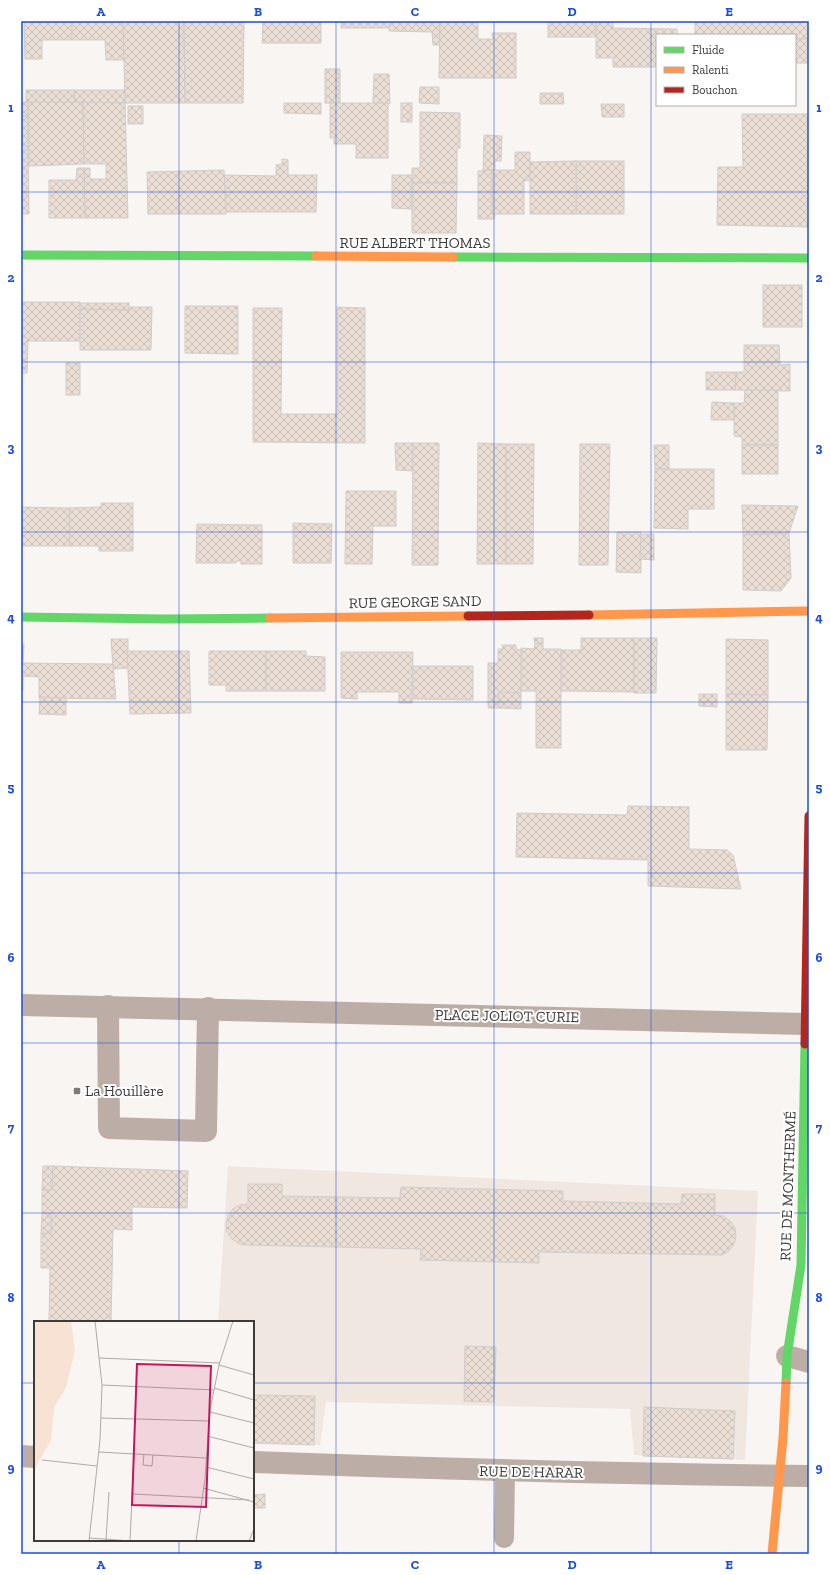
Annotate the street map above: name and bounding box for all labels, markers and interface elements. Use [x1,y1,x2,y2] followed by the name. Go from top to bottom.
[97,4,106,19] text: A
[254,4,262,19] text: B
[411,4,419,19] text: C
[567,4,577,19] text: D
[725,4,733,19] text: E
[656,34,796,106] legend
[692,43,725,57] text: Fluide
[692,63,729,77] text: Ralenti
[692,83,738,97] text: Bouchon
[8,100,14,115] text: 1
[816,100,822,115] text: 1
[340,234,490,252] street label: RUE ALBERT THOMAS
[8,270,15,285] text: 2
[816,270,823,285] text: 2
[8,440,15,455] text: 3
[816,440,823,455] text: 3
[348,592,482,612] street label: RUE GEORGE SAND
[7,610,15,625] text: 4
[815,610,823,625] text: 4
[8,780,15,795] text: 5
[816,780,823,795] text: 5
[8,950,15,965] text: 6
[816,950,823,965] text: 6
[435,1006,580,1026] street label: PLACE JOLIOT CURIE
[85,1082,164,1100] place label: La Houillère
[72,1086,82,1096] marker: La Houillère
[776,1110,800,1261] street label: RUE DE MONTHERMÉ
[8,1120,15,1135] text: 7
[816,1120,823,1135] text: 7
[7,1290,15,1305] text: 8
[815,1290,823,1305] text: 8
[34,1321,254,1541] inset map
[8,1460,15,1475] text: 9
[816,1460,823,1475] text: 9
[479,1462,584,1482] street label: RUE DE HARAR
[97,1557,106,1572] text: A
[254,1557,262,1572] text: B
[411,1557,419,1572] text: C
[567,1557,577,1572] text: D
[725,1557,733,1572] text: E

